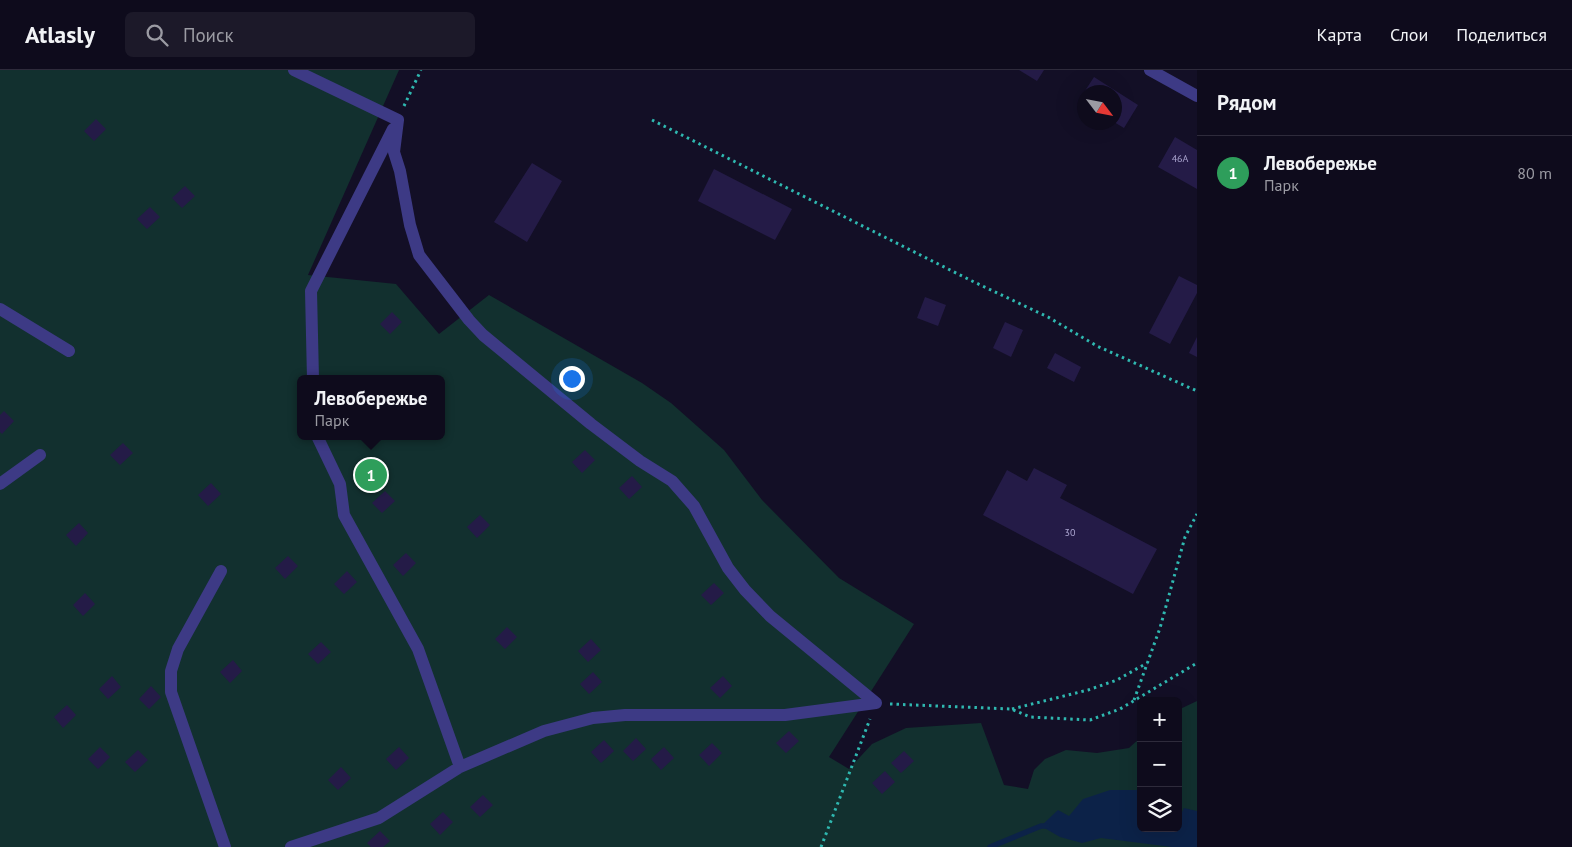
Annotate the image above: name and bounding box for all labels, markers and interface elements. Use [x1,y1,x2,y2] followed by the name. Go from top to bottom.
[125,12,475,57] search box
[25,19,95,50] text: Atlasly
[143,21,171,49] icon: search
[183,23,234,47] text: Поиск
[1317,23,1362,46] text: Карта
[1390,23,1428,46] text: Слои
[1456,23,1547,46] text: Поделиться
[1077,85,1122,130] north arrow
[1217,89,1276,116] text: Рядом
[1264,151,1377,175] text: Левобережье
[1172,152,1189,165] house number: 46А
[1228,163,1238,183] text: 1
[1517,163,1552,183] text: 80 m
[1264,175,1299,195] text: Парк
[559,366,585,392] your location
[297,375,445,440] popup
[315,386,427,410] text: Левобережье
[315,410,349,430] text: Парк
[355,456,387,494] pin: 1
[1065,526,1076,539] house number: 30
[1137,697,1182,832] map controls
[1137,697,1182,742] button: +
[1137,742,1182,787] button: −
[1137,787,1182,832] button: layers

